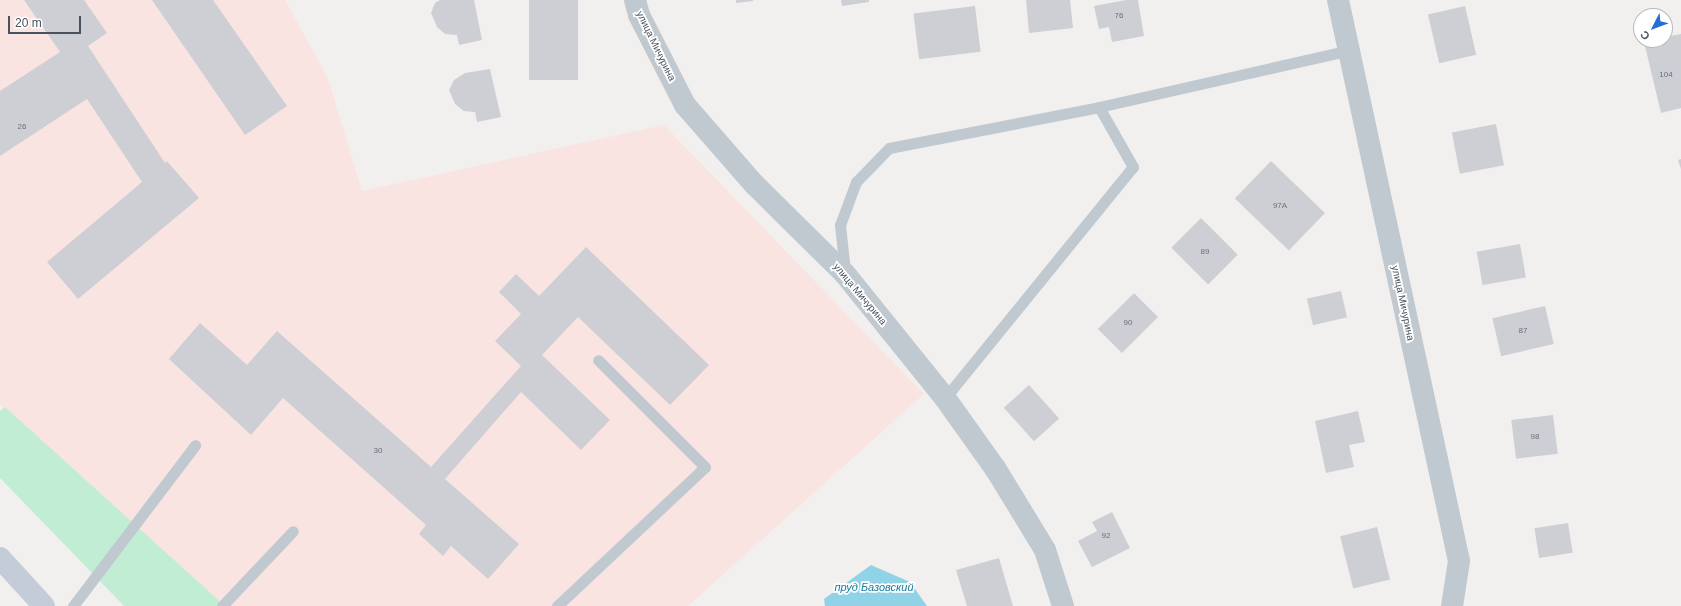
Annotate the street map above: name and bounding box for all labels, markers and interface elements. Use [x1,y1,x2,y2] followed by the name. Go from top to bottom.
[10,8,83,34] scale bar
[1633,8,1673,48] north arrow
[634,9,678,83] street label: улица Мичурина
[1115,11,1123,21] house number: 76
[15,16,42,30] text: 20 m
[1638,28,1652,42] text: С
[1659,70,1673,80] house number: 104
[18,122,26,132] house number: 26
[1273,201,1287,211] house number: 97А
[1201,247,1209,257] house number: 89
[831,261,889,327] street label: улица Мичурина
[1389,264,1417,342] street label: улица Мичурина
[1124,318,1132,328] house number: 90
[1519,326,1527,336] house number: 87
[1531,432,1539,442] house number: 98
[374,446,382,456] house number: 30
[1102,531,1110,541] house number: 92
[834,580,914,594] water label: пруд Базовский

